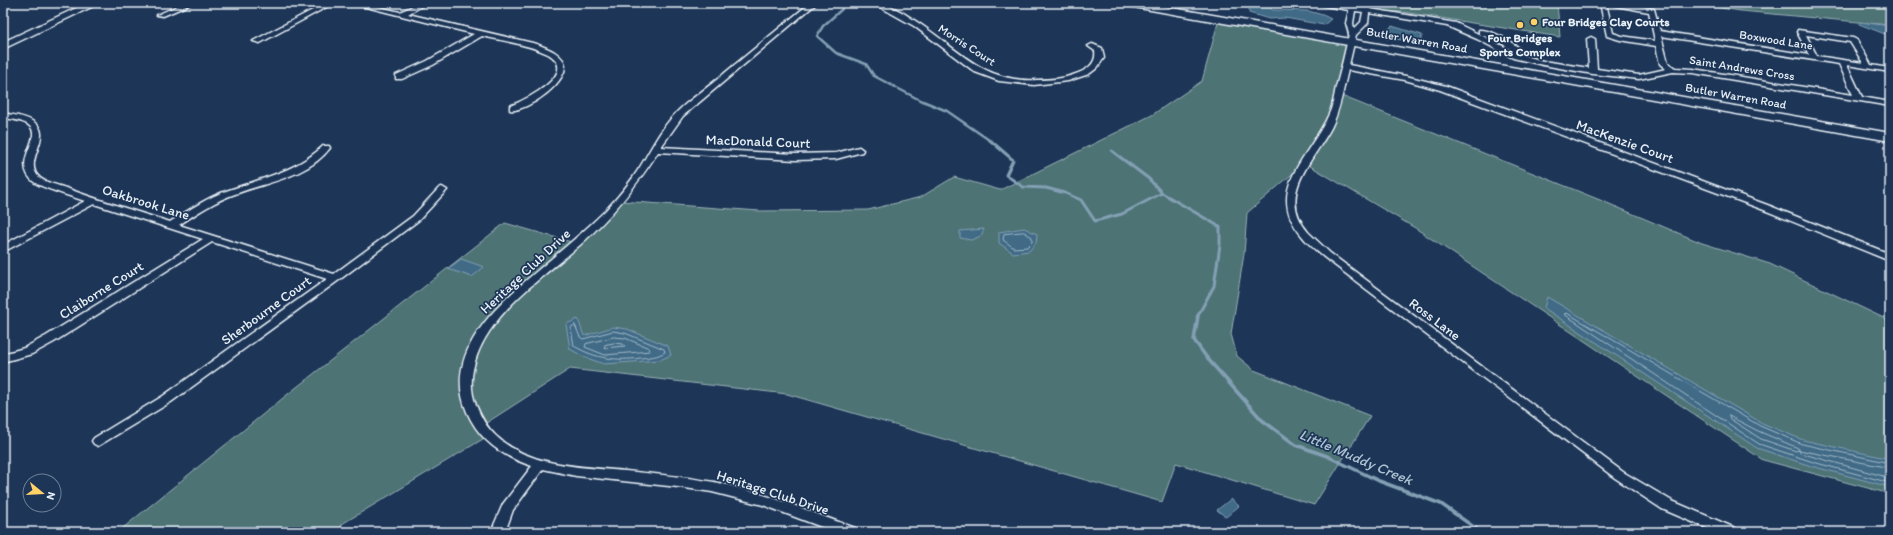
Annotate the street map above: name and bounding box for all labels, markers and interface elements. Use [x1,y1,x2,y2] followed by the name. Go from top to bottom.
[1542,15,1670,30] place label: Four Bridges Clay Courts
[1529,17,1539,27] marker: Four Bridges Clay Courts
[1515,20,1525,30] marker: Four Bridges Sports Complex
[936,21,999,69] street label: Morris Court
[1365,24,1469,56] street label: Butler Warren Road
[1738,27,1814,53] street label: Boxwood Lane
[1480,31,1561,60] place label: Four Bridges Sports Complex
[1688,53,1796,83] street label: Saint Andrews Cross
[1684,80,1788,112] street label: Butler Warren Road
[1574,116,1676,167] street label: MacKenzie Court
[705,131,811,152] street label: MacDonald Court
[100,181,192,224] street label: Oakbrook Lane
[477,225,574,318] street label: Heritage Club Drive
[56,258,146,323] street label: Claiborne Court
[218,272,315,349] street label: Sherbourne Court
[1406,295,1464,344] street label: Ross Lane
[1297,425,1416,489] water label: Little Muddy Creek
[714,466,832,519] street label: Heritage Club Drive
[22,473,62,513] north arrow
[44,490,58,501] text: N

